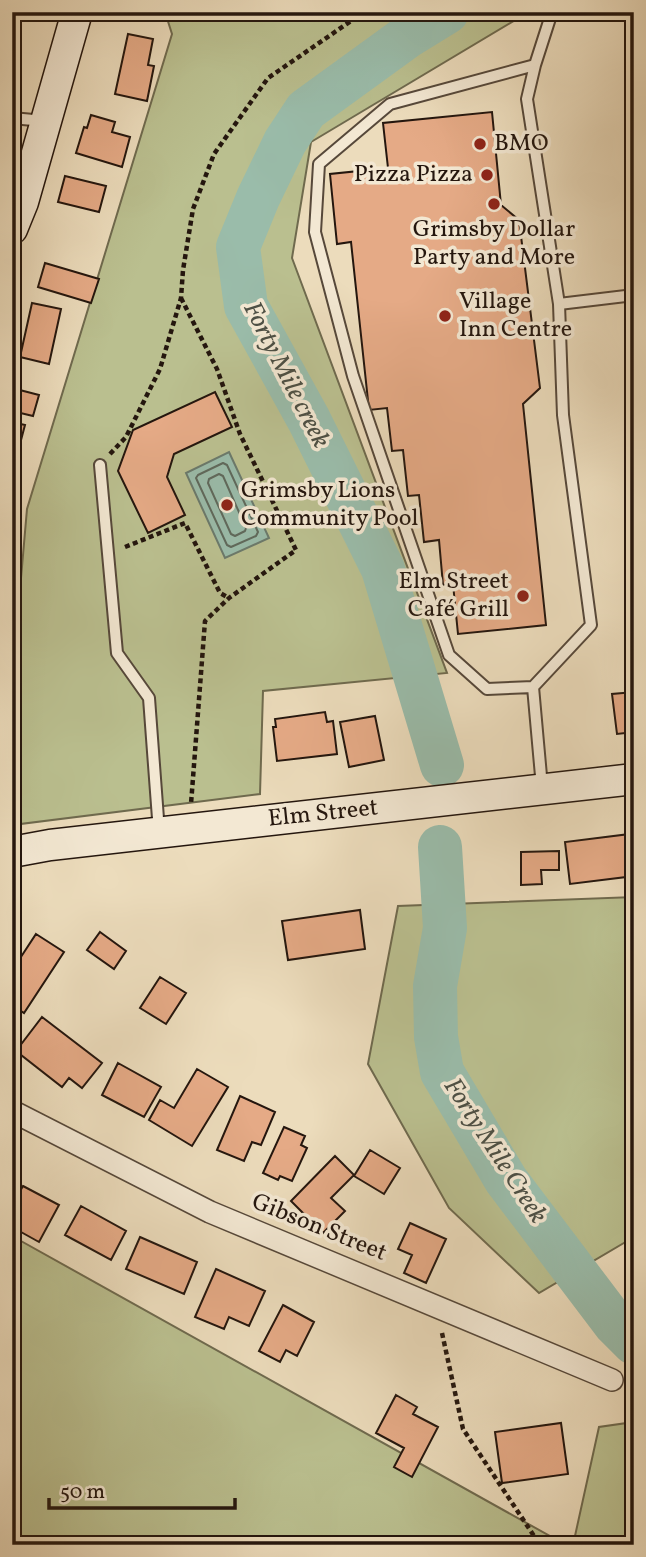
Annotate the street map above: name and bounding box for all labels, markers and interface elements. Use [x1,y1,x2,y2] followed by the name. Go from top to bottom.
[494,127,549,161] place label: BMO
[472,136,488,152] marker: BMO
[354,158,473,192] place label: Pizza Pizza
[479,167,495,183] marker: Pizza Pizza
[486,196,502,212] marker: Grimsby Dollar Party and More
[413,213,575,275] place label: Grimsby Dollar Party and More
[459,285,572,347] place label: Village Inn Centre
[234,295,338,455] water label: Forty Mile creek
[437,308,453,324] marker: Village Inn Centre
[241,474,418,536] place label: Grimsby Lions Community Pool
[219,497,235,513] marker: Grimsby Lions Community Pool
[398,565,509,627] place label: Elm Street Café Grill
[515,588,531,604] marker: Elm Street Café Grill
[266,791,380,837] street label: Elm Street
[434,1071,556,1231] water label: Forty Mile Creek
[246,1185,392,1271] street label: Gibson Street
[49,1466,234,1510] scale bar
[60,1478,105,1507] text: 50 m

